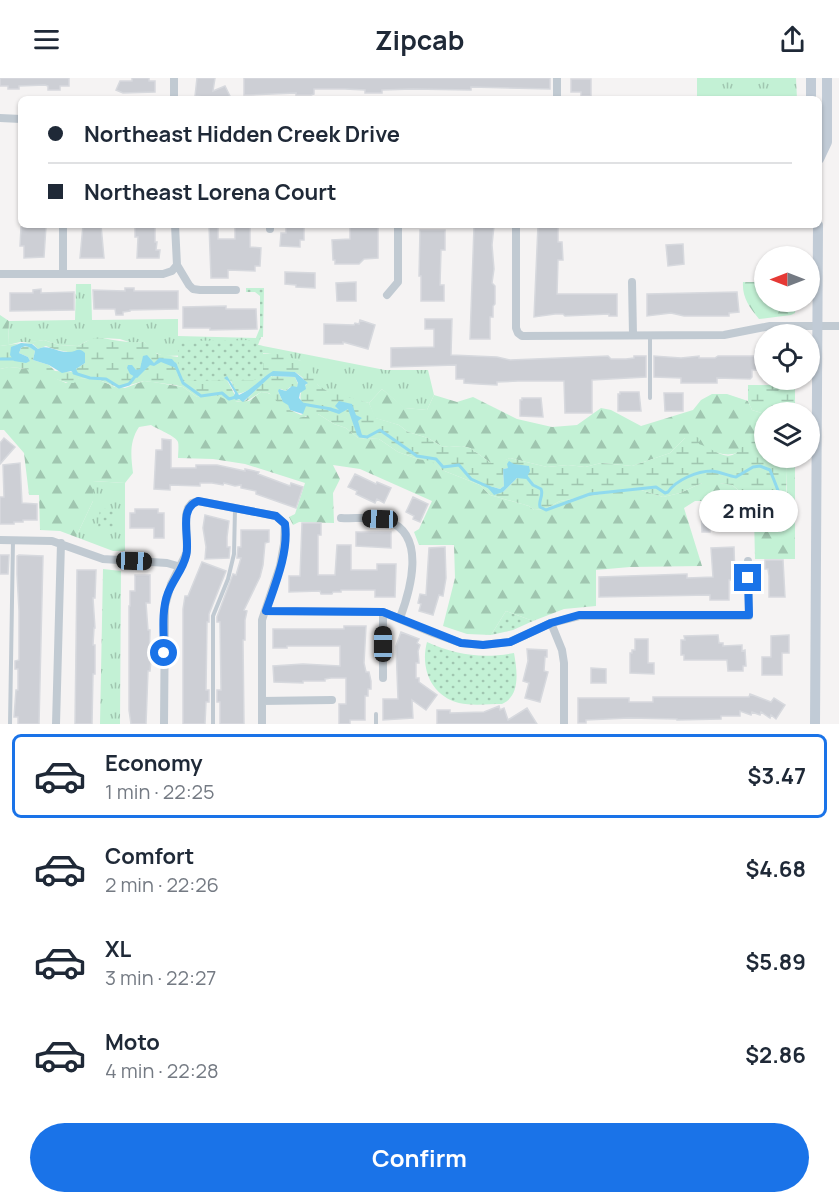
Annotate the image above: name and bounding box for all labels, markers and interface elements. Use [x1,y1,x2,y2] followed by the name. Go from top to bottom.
[375,21,464,58] text: Zipcab
[30,23,63,56] icon: menu
[776,23,809,56] icon: share
[84,119,400,149] text: Northeast Hidden Creek Drive
[84,177,337,207] text: Northeast Lorena Court
[754,246,820,312] north arrow
[754,246,820,468] map controls
[754,324,820,390] button: locate
[754,402,820,468] button: layers
[698,491,798,533] callout: 2 min
[722,497,775,524] text: 2 min
[362,509,398,529] car
[116,551,152,571] car
[734,564,761,591] route end
[374,626,392,662] car
[150,639,177,666] route start
[105,748,203,778] text: Economy
[33,749,87,803] icon: car
[748,761,806,791] text: $3.47
[105,778,215,805] text: 1 min · 22:25
[105,841,194,871] text: Comfort
[33,842,87,896] icon: car
[745,854,806,884] text: $4.68
[105,871,219,898] text: 2 min · 22:26
[105,934,131,964] text: XL
[33,935,87,989] icon: car
[745,947,806,977] text: $5.89
[105,964,216,991] text: 3 min · 22:27
[105,1027,160,1057] text: Moto
[33,1028,87,1082] icon: car
[745,1040,806,1070] text: $2.86
[105,1057,219,1084] text: 4 min · 22:28
[30,1123,809,1192] button: Confirm

